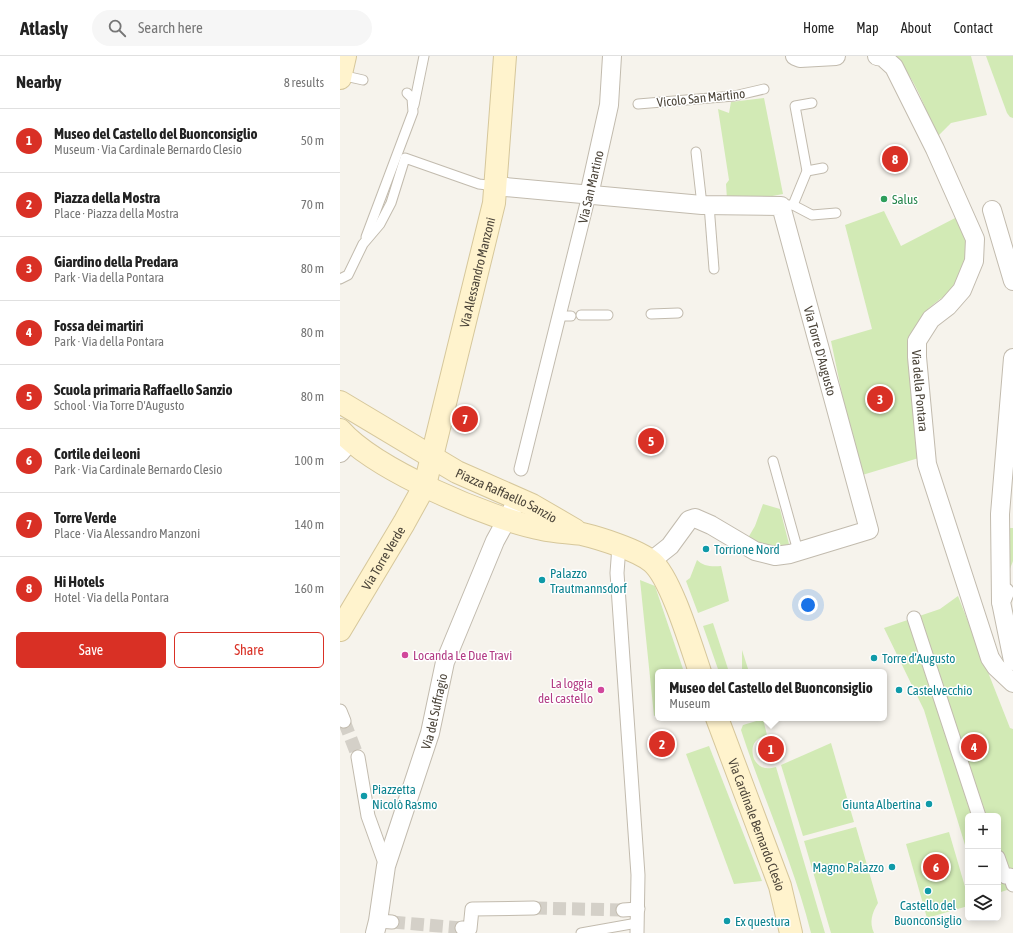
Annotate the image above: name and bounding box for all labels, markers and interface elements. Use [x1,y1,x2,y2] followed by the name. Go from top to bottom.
[92,10,372,46] search box
[20,17,68,39] text: Atlasly
[106,17,128,39] icon: search
[138,19,203,36] text: Search here
[803,20,834,36] text: Home
[856,20,879,36] text: Map
[901,20,932,36] text: About
[954,20,993,36] text: Contact
[16,72,62,92] text: Nearby
[284,75,324,90] text: 8 results
[656,86,746,110] street label: Vicolo San Martino
[54,125,257,142] text: Museo del Castello del Buonconsiglio
[26,133,32,148] text: 1
[301,133,324,148] text: 50 m
[54,142,242,157] text: Museum · Via Cardinale Bernardo Clesio
[882,144,908,174] pin: 8
[575,149,607,225] street label: Via San Martino
[54,189,160,206] text: Piazza della Mostra
[892,192,918,207] place label: Salus
[879,194,889,204] marker: Salus
[26,197,32,212] text: 2
[301,197,324,212] text: 70 m
[54,206,179,221] text: Place · Piazza della Mostra
[456,216,498,329] street label: Via Alessandro Manzoni
[54,253,178,270] text: Giardino della Predara
[26,261,32,276] text: 3
[301,261,324,276] text: 80 m
[54,270,164,285] text: Park · Via della Pontara
[801,305,840,397] street label: Via Torre D'Augusto
[54,317,144,334] text: Fossa dei martiri
[26,325,32,340] text: 4
[301,325,324,340] text: 80 m
[54,334,164,349] text: Park · Via della Pontara
[909,350,931,432] street label: Via della Pontara
[54,381,233,398] text: Scuola primaria Raffaello Sanzio
[867,384,893,414] pin: 3
[26,389,32,404] text: 5
[301,389,324,404] text: 80 m
[54,398,184,413] text: School · Via Torre D'Augusto
[452,404,478,434] pin: 7
[638,426,664,456] pin: 5
[54,445,140,462] text: Cortile dei leoni
[26,453,32,468] text: 6
[295,453,324,468] text: 100 m
[54,462,222,477] text: Park · Via Cardinale Bernardo Clesio
[454,465,560,525] street label: Piazza Raffaello Sanzio
[54,509,117,526] text: Torre Verde
[26,517,32,532] text: 7
[295,517,324,532] text: 140 m
[358,523,408,592] street label: Via Torre Verde
[54,526,200,541] text: Place · Via Alessandro Manzoni
[714,542,780,557] place label: Torrione Nord
[701,544,711,554] marker: Torrione Nord
[550,566,627,596] place label: Palazzo Trautmannsdorf
[54,573,104,590] text: Hi Hotels
[537,575,547,585] marker: Palazzo Trautmannsdorf
[26,581,32,596] text: 8
[295,581,324,596] text: 160 m
[54,590,169,605] text: Hotel · Via della Pontara
[798,595,818,615] your location
[16,632,166,668] button: Save
[174,632,324,668] button: Share
[413,648,512,663] place label: Locanda Le Due Travi
[400,650,410,660] marker: Locanda Le Due Travi
[882,651,955,666] place label: Torre d’Augusto
[869,653,879,663] marker: Torre d’Augusto
[655,669,887,721] popup
[418,672,450,751] street label: Via del Suffragio
[538,676,593,706] place label: La loggia del castello
[669,679,873,696] text: Museo del Castello del Buonconsiglio
[907,683,972,698] place label: Castelvecchio
[596,685,606,695] marker: La loggia del castello
[894,685,904,695] marker: Castelvecchio
[669,696,710,711] text: Museum
[649,729,675,759] pin: 2
[961,732,987,762] pin: 4
[758,734,784,764] pin: 1
[725,756,788,892] street label: Via Cardinale Bernardo Clesio
[372,782,437,812] place label: Piazzetta Nicolò Rasmo
[359,791,369,801] marker: Piazzetta Nicolò Rasmo
[842,797,921,812] place label: Giunta Albertina
[924,799,934,809] marker: Giunta Albertina
[965,813,1001,921] map controls
[965,813,1001,849] button: +
[965,849,1001,885] button: −
[923,852,949,882] pin: 6
[812,860,884,875] place label: Magno Palazzo
[887,862,897,872] marker: Magno Palazzo
[965,885,1001,921] button: layers
[923,886,933,896] marker: Castello del Buonconsiglio
[894,898,962,928] place label: Castello del Buonconsiglio
[735,914,790,929] place label: Ex questura
[722,916,732,926] marker: Ex questura

